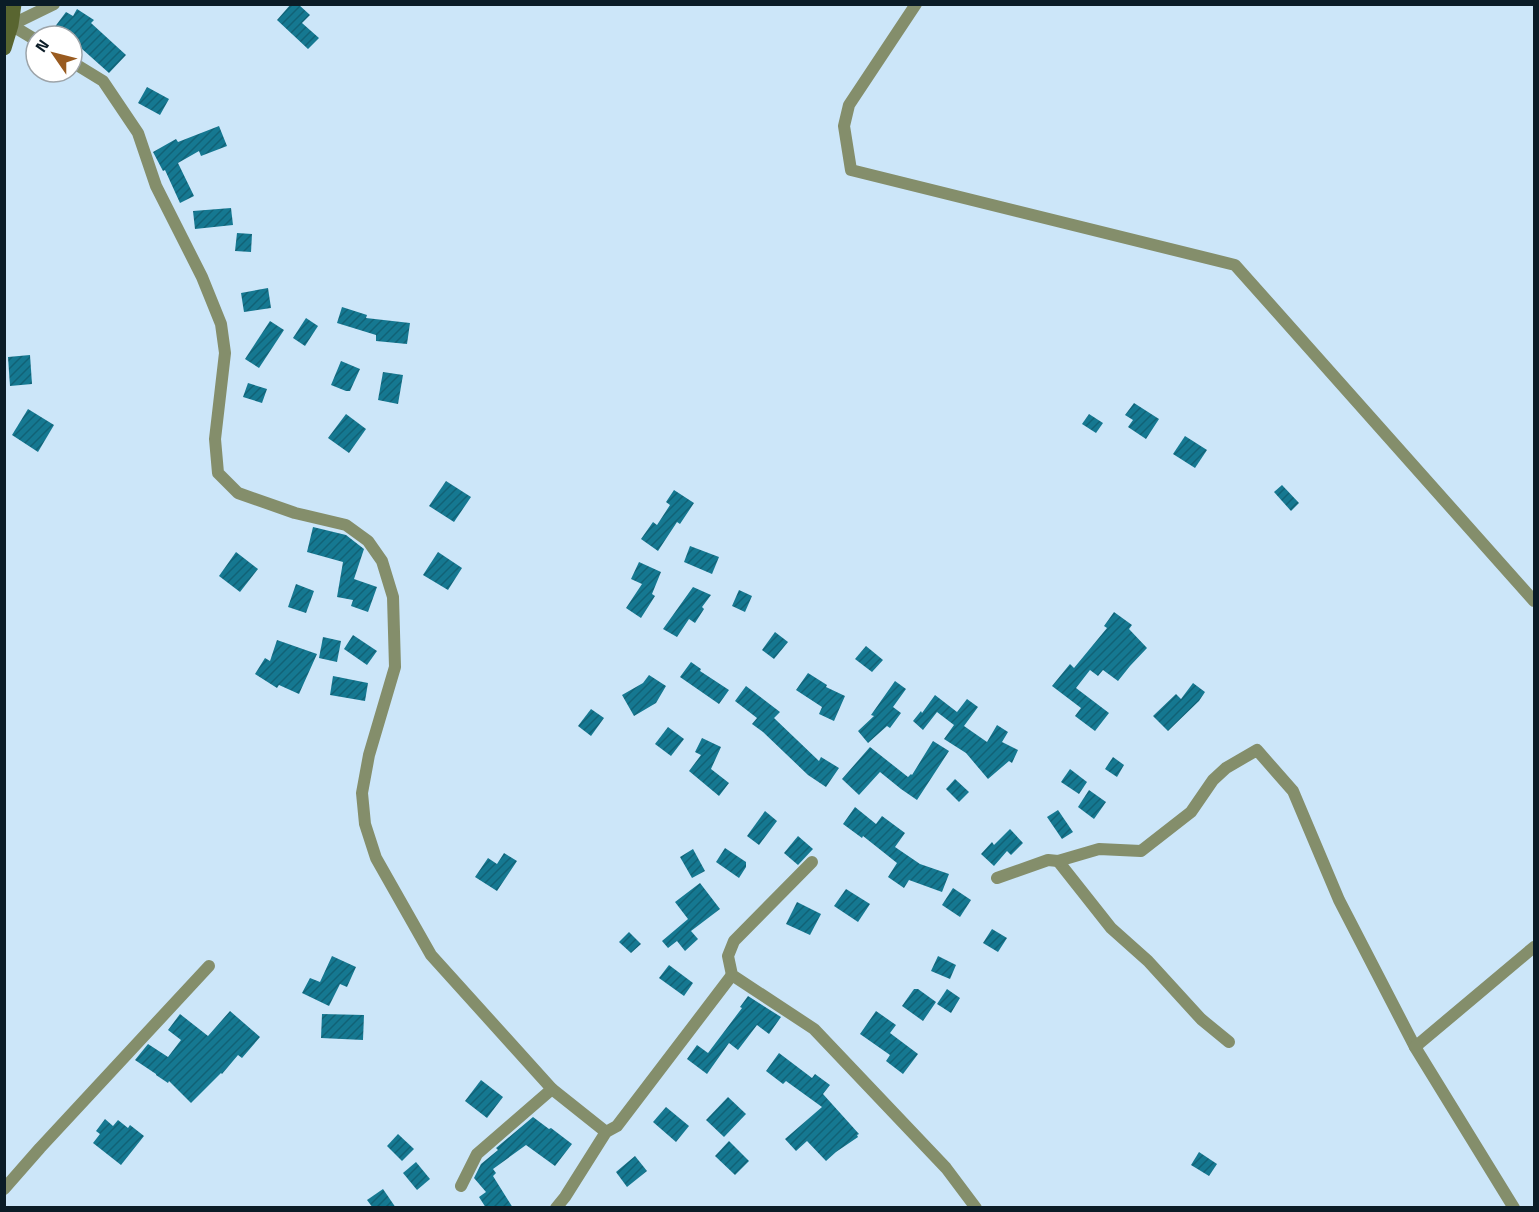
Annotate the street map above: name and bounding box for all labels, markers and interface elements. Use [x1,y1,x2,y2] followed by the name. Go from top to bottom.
[24,24,84,84] north arrow
[29,34,55,57] text: N

